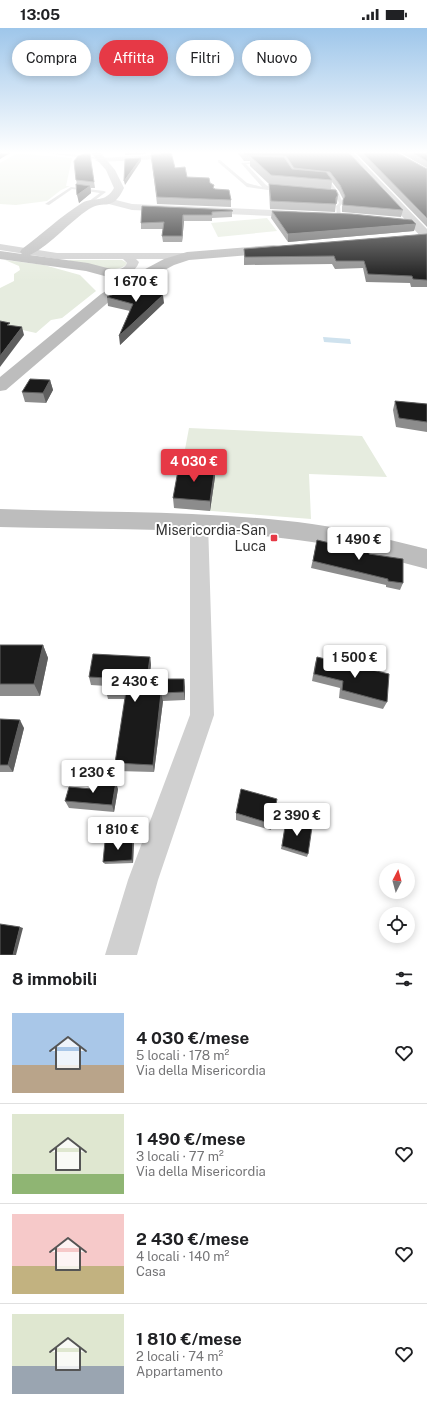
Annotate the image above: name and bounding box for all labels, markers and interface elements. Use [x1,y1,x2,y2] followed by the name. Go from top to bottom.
[20,6,60,23] text: 13:05
[12,40,91,76] chip: Compra
[99,40,168,76] chip: Affitta
[176,40,234,76] chip: Filtri
[242,40,311,76] chip: Nuovo
[99,269,173,303] pin: 1 670 €
[114,274,158,289] text: 1 670 €
[157,449,231,483] pin: 4 030 €
[170,454,218,469] text: 4 030 €
[156,522,266,554] place label: Misericordia-San Luca
[322,527,396,561] pin: 1 490 €
[336,532,382,547] text: 1 490 €
[269,533,279,543] marker: Misericordia-San Luca
[318,645,392,679] pin: 1 500 €
[332,650,378,665] text: 1 500 €
[98,669,172,703] pin: 2 430 €
[111,674,159,689] text: 2 430 €
[56,760,130,794] pin: 1 230 €
[70,765,116,780] text: 1 230 €
[260,803,334,837] pin: 2 390 €
[273,808,321,823] text: 2 390 €
[81,817,155,851] pin: 1 810 €
[97,822,139,837] text: 1 810 €
[379,863,415,899] north arrow
[379,863,415,943] map controls
[379,907,415,943] button: locate
[393,968,415,990] icon: filters
[12,969,97,989] text: 8 immobili
[136,1028,249,1048] text: 4 030 €/mese
[44,1029,92,1077] icon: home
[393,1042,415,1064] icon: heart
[136,1048,229,1063] text: 5 locali · 178 m²
[136,1063,266,1078] text: Via della Misericordia
[136,1129,246,1149] text: 1 490 €/mese
[44,1130,92,1178] icon: home
[393,1143,415,1165] icon: heart
[136,1149,224,1164] text: 3 locali · 77 m²
[136,1164,266,1179] text: Via della Misericordia
[136,1229,249,1249] text: 2 430 €/mese
[44,1230,92,1278] icon: home
[393,1243,415,1265] icon: heart
[136,1249,229,1264] text: 4 locali · 140 m²
[136,1264,166,1279] text: Casa
[136,1329,242,1349] text: 1 810 €/mese
[44,1330,92,1378] icon: home
[393,1343,415,1365] icon: heart
[136,1349,223,1364] text: 2 locali · 74 m²
[136,1364,223,1379] text: Appartamento

